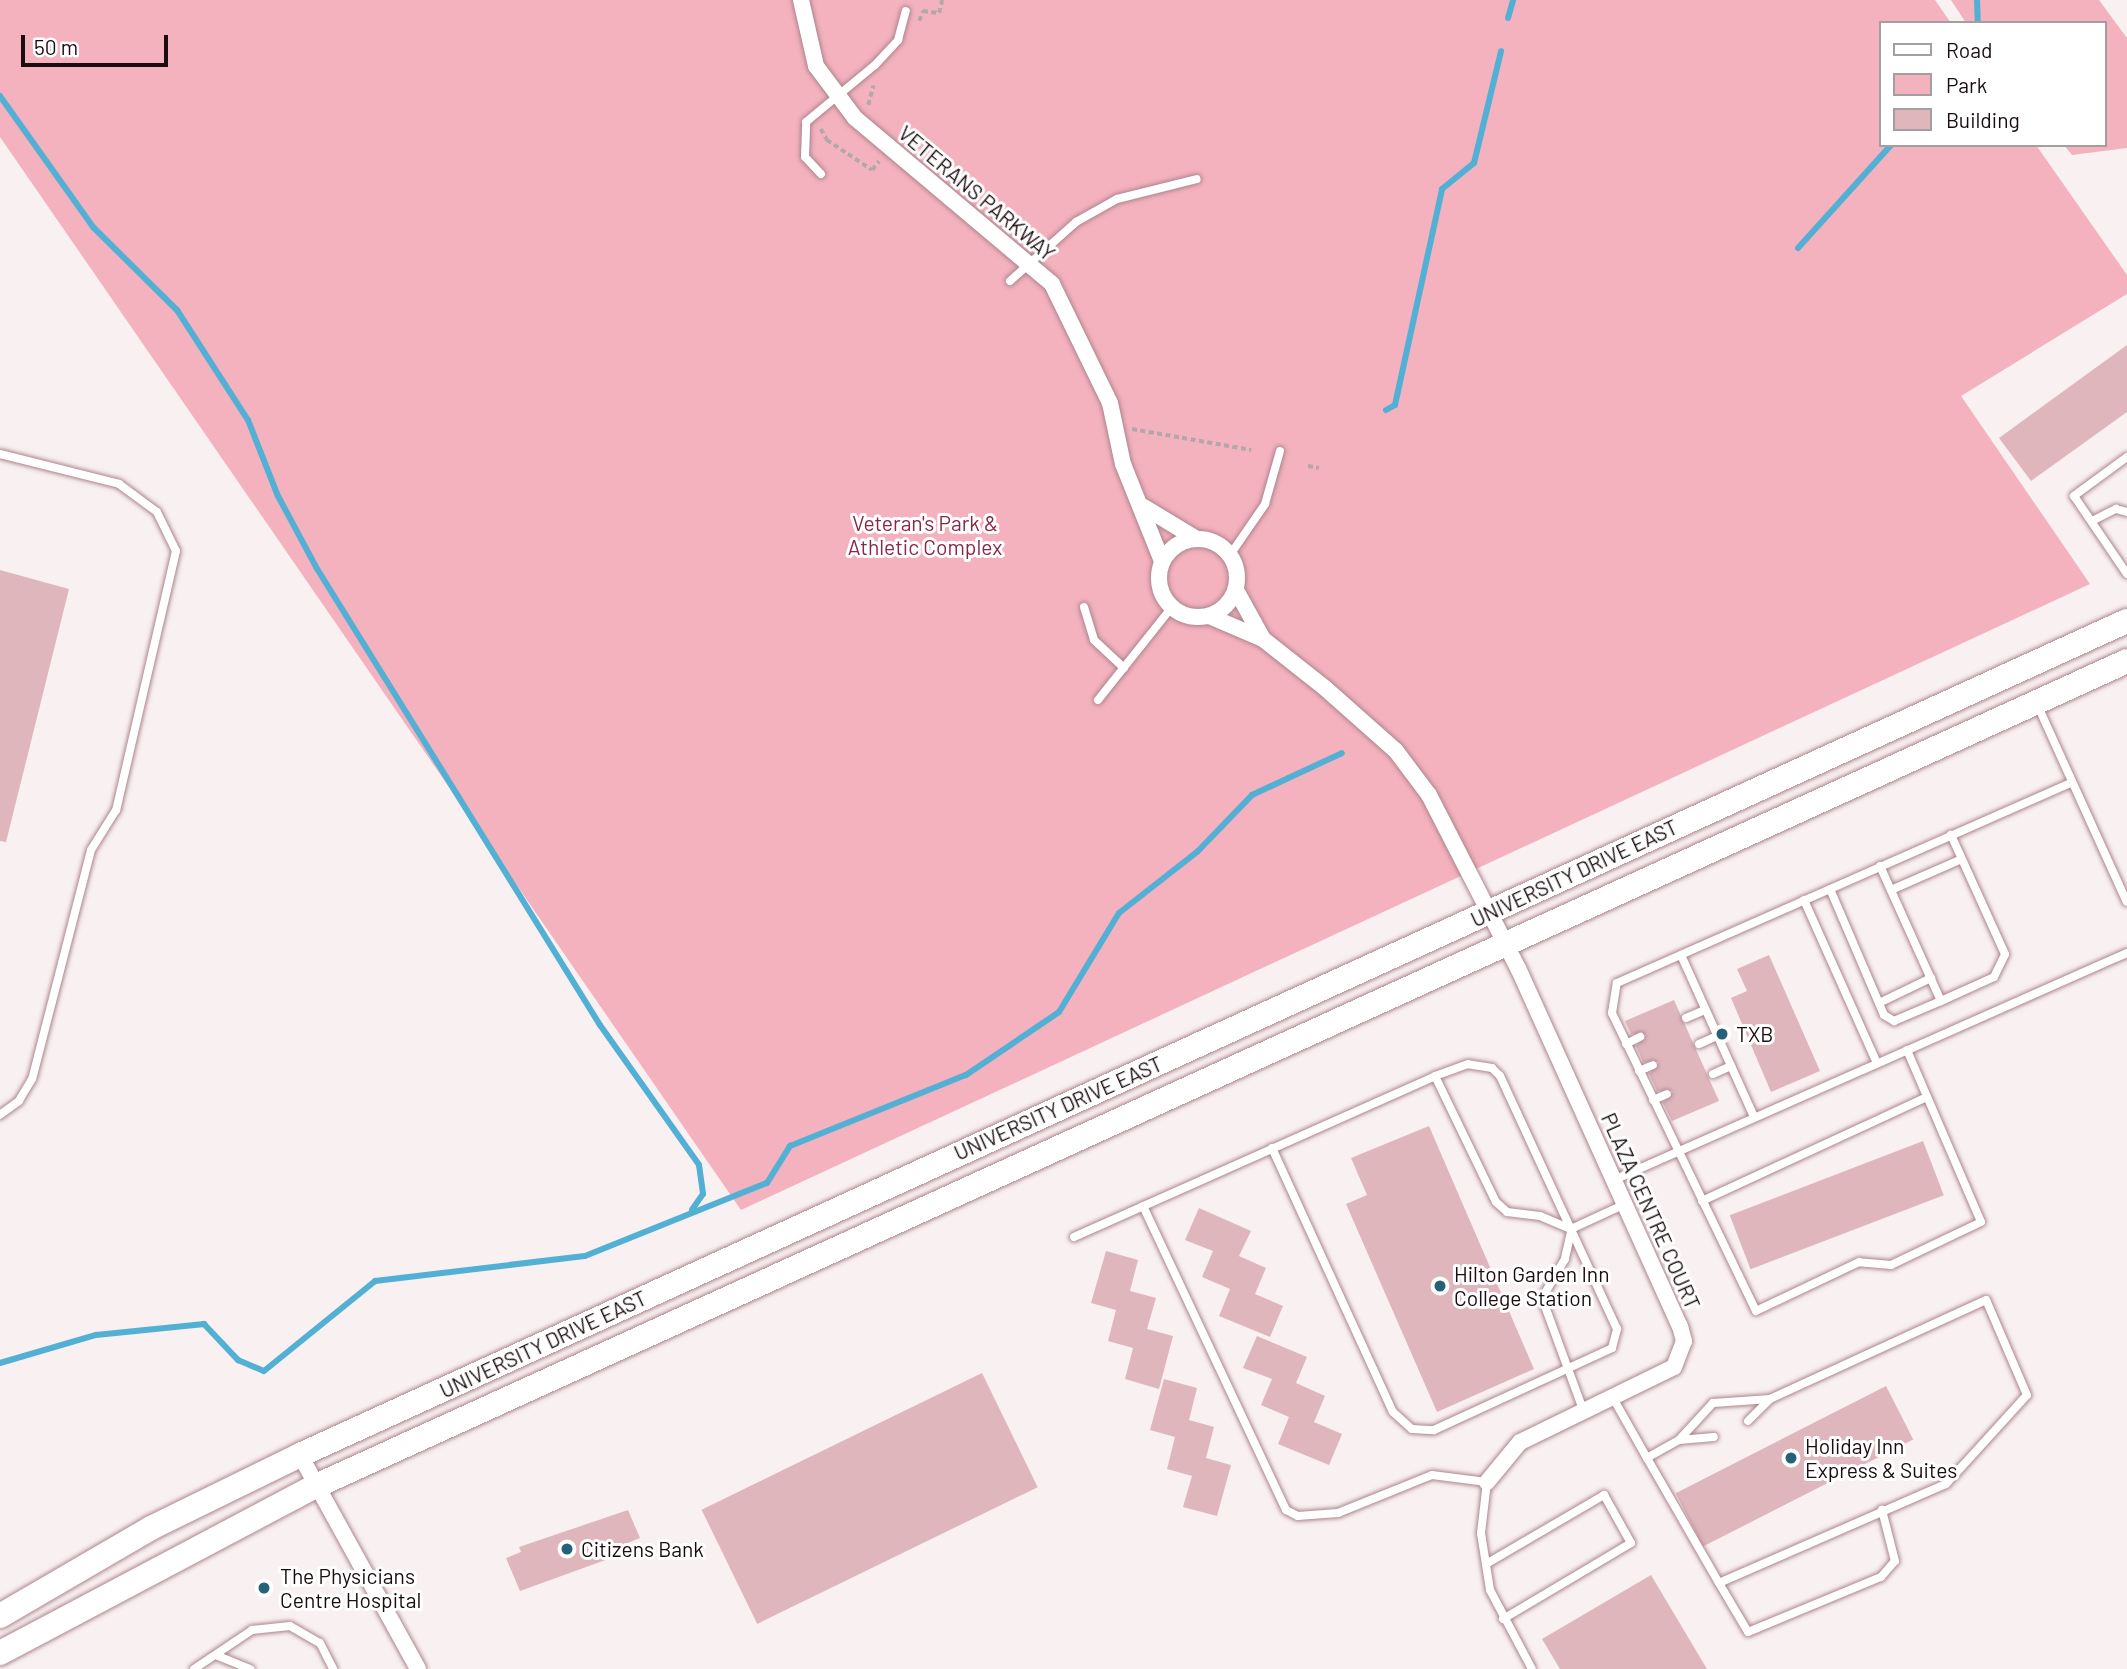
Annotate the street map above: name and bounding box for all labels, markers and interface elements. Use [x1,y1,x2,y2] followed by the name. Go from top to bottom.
[24,21,172,65] scale bar
[1878,21,2106,147] legend
[34,34,78,59] text: 50 m
[1946,37,1992,62] text: Road
[1946,72,1987,97] text: Park
[1946,107,2020,132] text: Building
[894,120,1060,266] street label: VETERANS PARKWAY
[848,510,1002,560] park label: Veteran's Park & Athletic Complex
[1467,814,1681,932] street label: UNIVERSITY DRIVE EAST
[1736,1021,1773,1047] place label: TXB
[1714,1026,1730,1042] marker: TXB
[950,1051,1166,1165] street label: UNIVERSITY DRIVE EAST
[1596,1109,1706,1313] street label: PLAZA CENTRE COURT
[1454,1261,1609,1311] place label: Hilton Garden Inn College Station
[1432,1278,1448,1294] marker: Hilton Garden Inn College Station
[436,1285,650,1403] street label: UNIVERSITY DRIVE EAST
[1805,1433,1957,1483] place label: Holiday Inn Express & Suites
[1783,1450,1799,1466] marker: Holiday Inn Express & Suites
[581,1536,704,1562] place label: Citizens Bank
[559,1541,575,1557] marker: Citizens Bank
[280,1563,421,1613] place label: The Physicians Centre Hospital
[254,1578,274,1598] marker: The Physicians Centre Hospital

